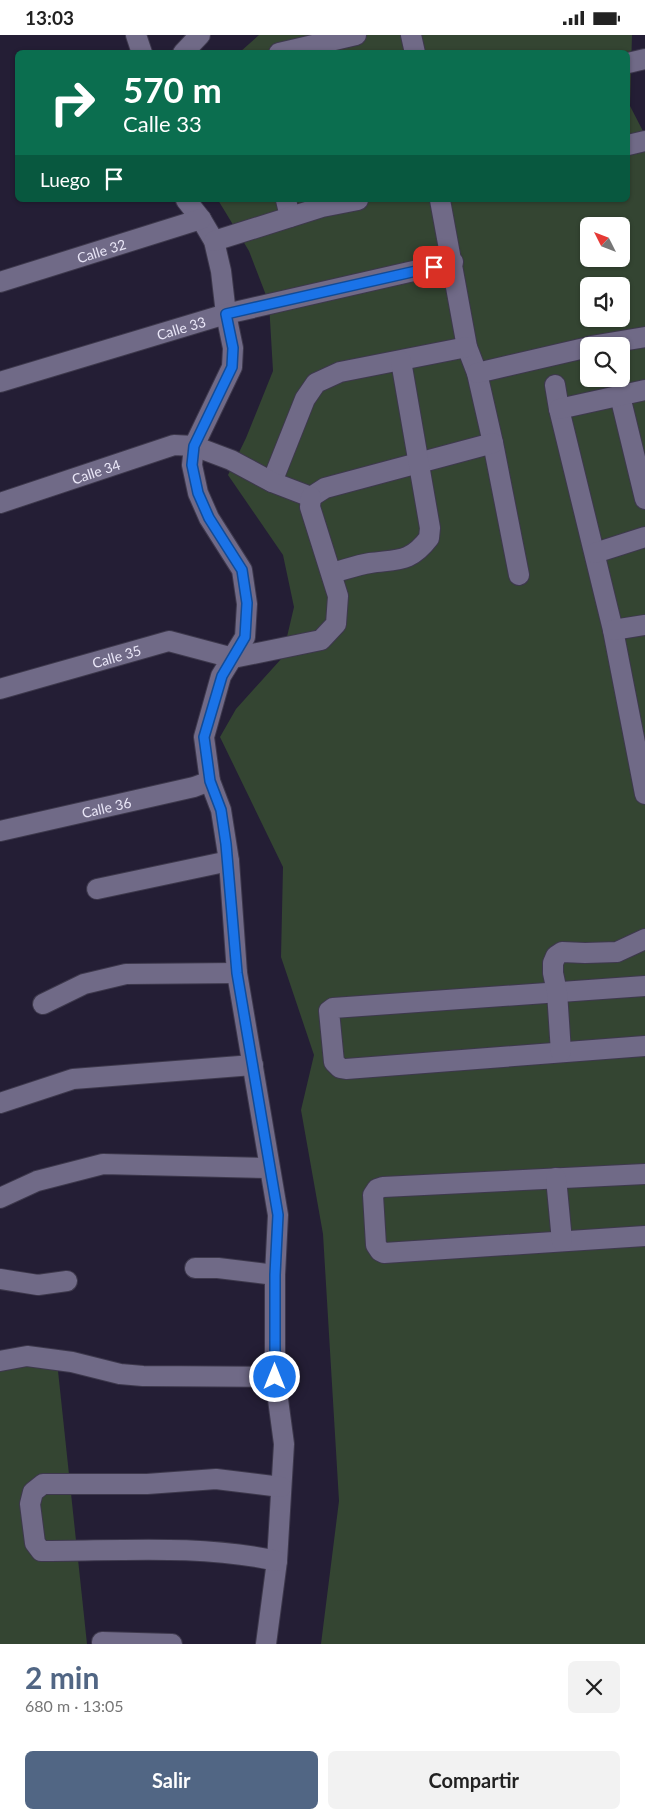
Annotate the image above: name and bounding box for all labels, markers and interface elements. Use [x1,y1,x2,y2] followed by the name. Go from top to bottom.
[25,6,74,29] text: 13:03
[123,68,222,110] text: 570 m
[40,70,105,135] icon: right
[123,110,202,137] text: Calle 33
[100,165,128,193] icon: arrive
[40,168,90,191] text: Luego
[580,217,630,267] north arrow
[580,217,630,387] map controls
[75,235,128,266] street label: Calle 32
[413,246,455,288] pin
[420,253,448,281] icon: arrive
[580,277,630,327] button: sound
[154,312,207,343] street label: Calle 33
[580,337,630,387] button: search
[69,455,122,487] street label: Calle 34
[90,641,143,671] street label: Calle 35
[80,793,133,821] street label: Calle 36
[248,1350,300,1402] position arrow
[25,1659,99,1695] text: 2 min
[568,1661,620,1713] button: close
[25,1696,124,1715] text: 680 m · 13:05
[25,1751,318,1809] button: Salir
[328,1751,620,1809] button: Compartir

